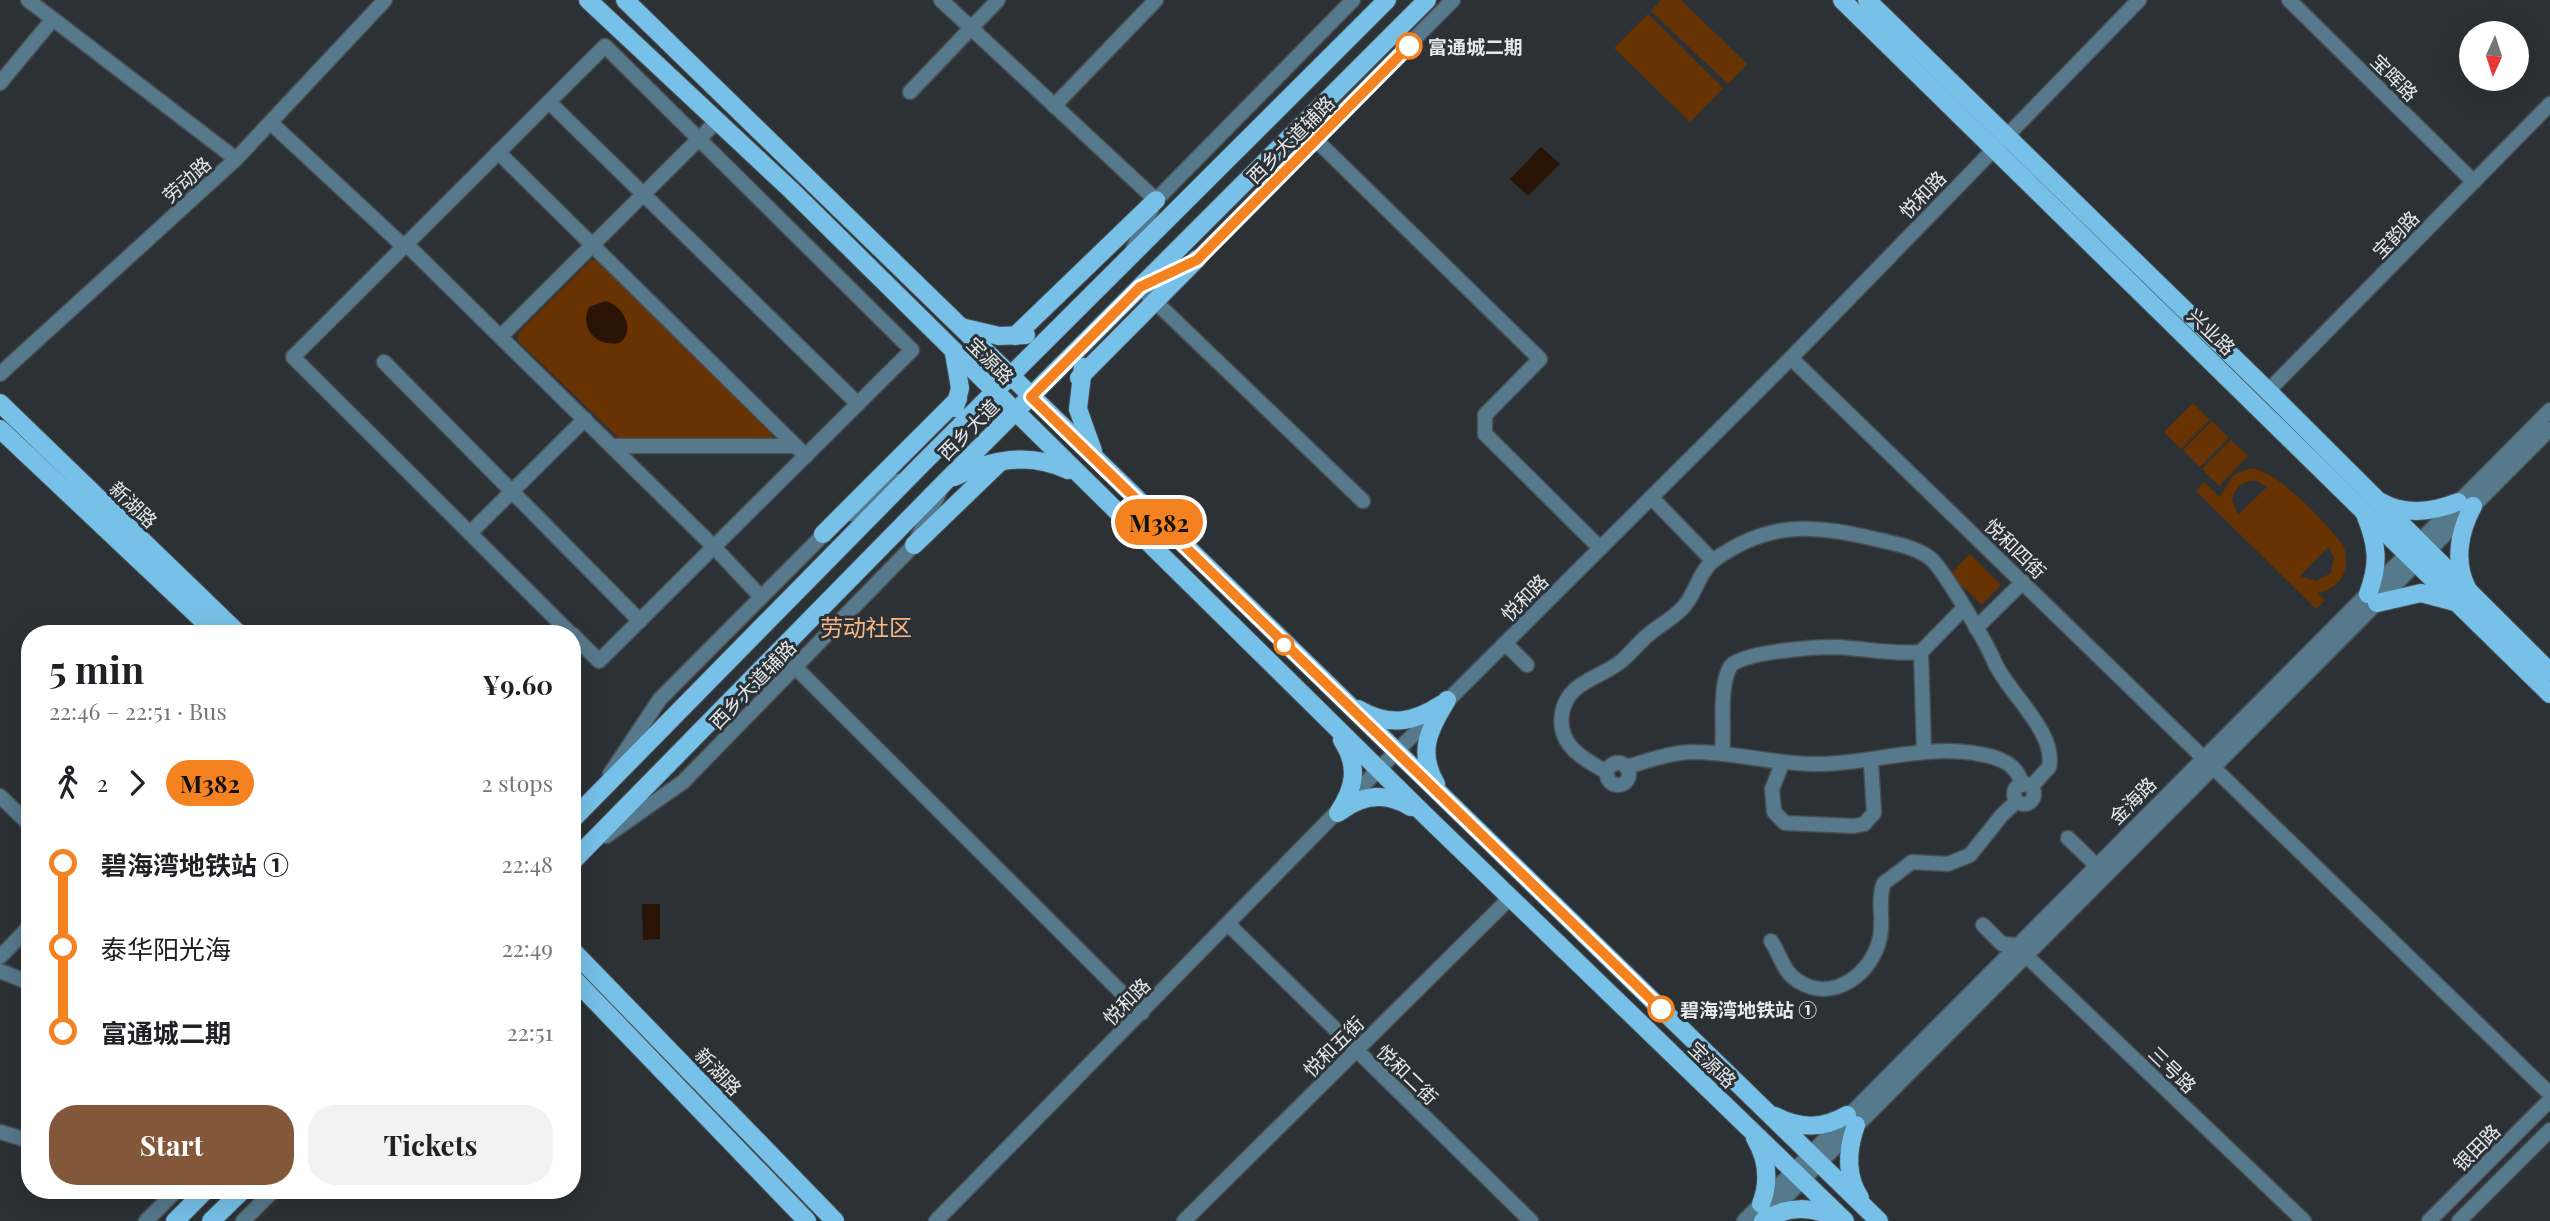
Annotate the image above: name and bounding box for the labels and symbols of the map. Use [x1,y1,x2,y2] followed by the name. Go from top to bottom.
[2459,21,2529,91] north arrow
[1396,33,1422,59] marker: 富通城二期
[1428,33,1523,59] place label: 富通城二期
[2366,48,2424,106] street label: 宝晖路
[1240,89,1340,189] street label: 西乡大道辅路
[156,150,216,208] street label: 劳动路
[1893,164,1951,224] street label: 悦和路
[2366,204,2424,264] street label: 宝韵路
[2182,302,2242,360] street label: 兴业路
[962,331,1020,389] street label: 宝源路
[932,393,1004,465] street label: 西乡大道
[104,475,164,533] street label: 新湖路
[1110,499,1208,545] line badge: M382
[1980,512,2052,584] street label: 悦和四街
[1495,568,1553,626] street label: 悦和路
[820,611,912,642] district label: 劳动社区
[703,634,801,734] street label: 西乡大道辅路
[1274,635,1294,655] unlabelled marker
[2103,771,2161,829] street label: 金海路
[1097,972,1155,1030] street label: 悦和路
[1648,996,1674,1022] marker: 碧海湾地铁站 ①
[1680,996,1817,1022] place label: 碧海湾地铁站 ①
[1297,1010,1369,1082] street label: 悦和五街
[1683,1035,1743,1093] street label: 宝源路
[1372,1038,1444,1110] street label: 悦和二街
[2143,1040,2203,1098] street label: 三号路
[690,1041,748,1101] street label: 新湖路
[2447,1118,2505,1176] street label: 银田路

